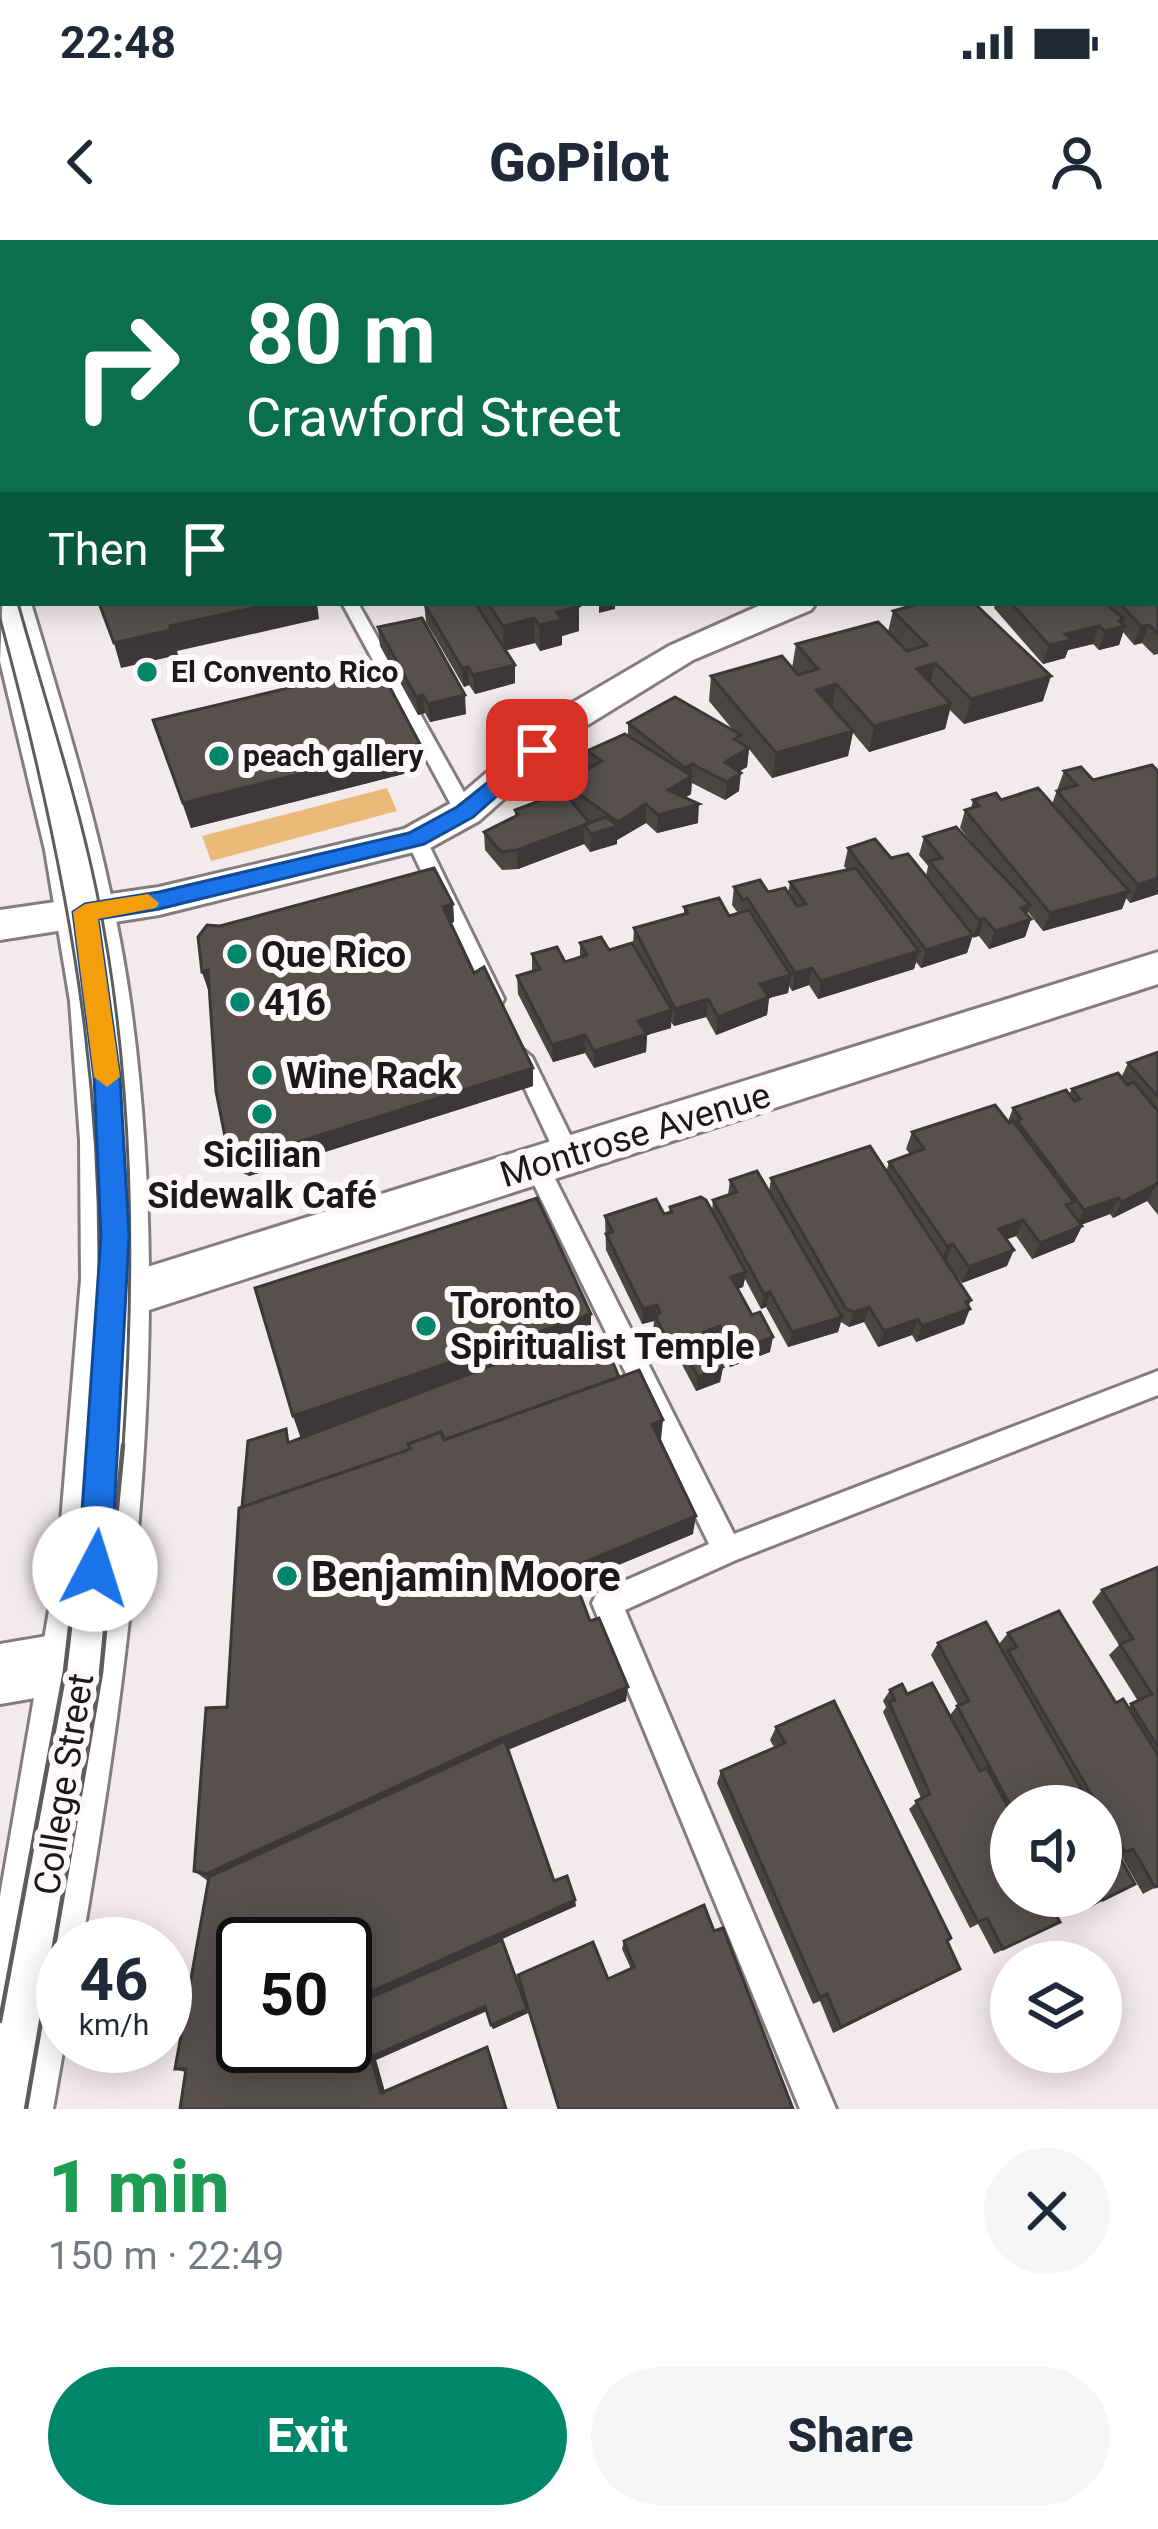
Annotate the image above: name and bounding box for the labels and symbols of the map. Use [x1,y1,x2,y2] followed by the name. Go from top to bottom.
[171,654,399,689] place label: El Convento Rico
[134,659,160,685] marker: El Convento Rico
[486,699,588,801] pin
[243,738,425,773] place label: peach gallery
[206,743,232,769] marker: peach gallery
[261,934,406,976] place label: Que Rico
[224,941,250,967] marker: Que Rico
[264,982,326,1024] place label: 416
[227,989,253,1015] marker: 416
[286,1055,457,1097] place label: Wine Rack
[249,1062,275,1088] marker: Wine Rack
[495,1074,775,1196] street label: Montrose Avenue
[249,1101,275,1127] marker: Sicilian Sidewalk Café
[147,1134,377,1217] place label: Sicilian Sidewalk Café
[450,1285,755,1368] place label: Toronto Spiritualist Temple
[413,1313,439,1339] marker: Toronto Spiritualist Temple
[32,1506,158,1632] position arrow
[311,1552,621,1601] place label: Benjamin Moore
[274,1563,300,1589] marker: Benjamin Moore
[26,1670,102,1898] street label: College Street
[216,1917,372,2073] speed limit sign: 50

